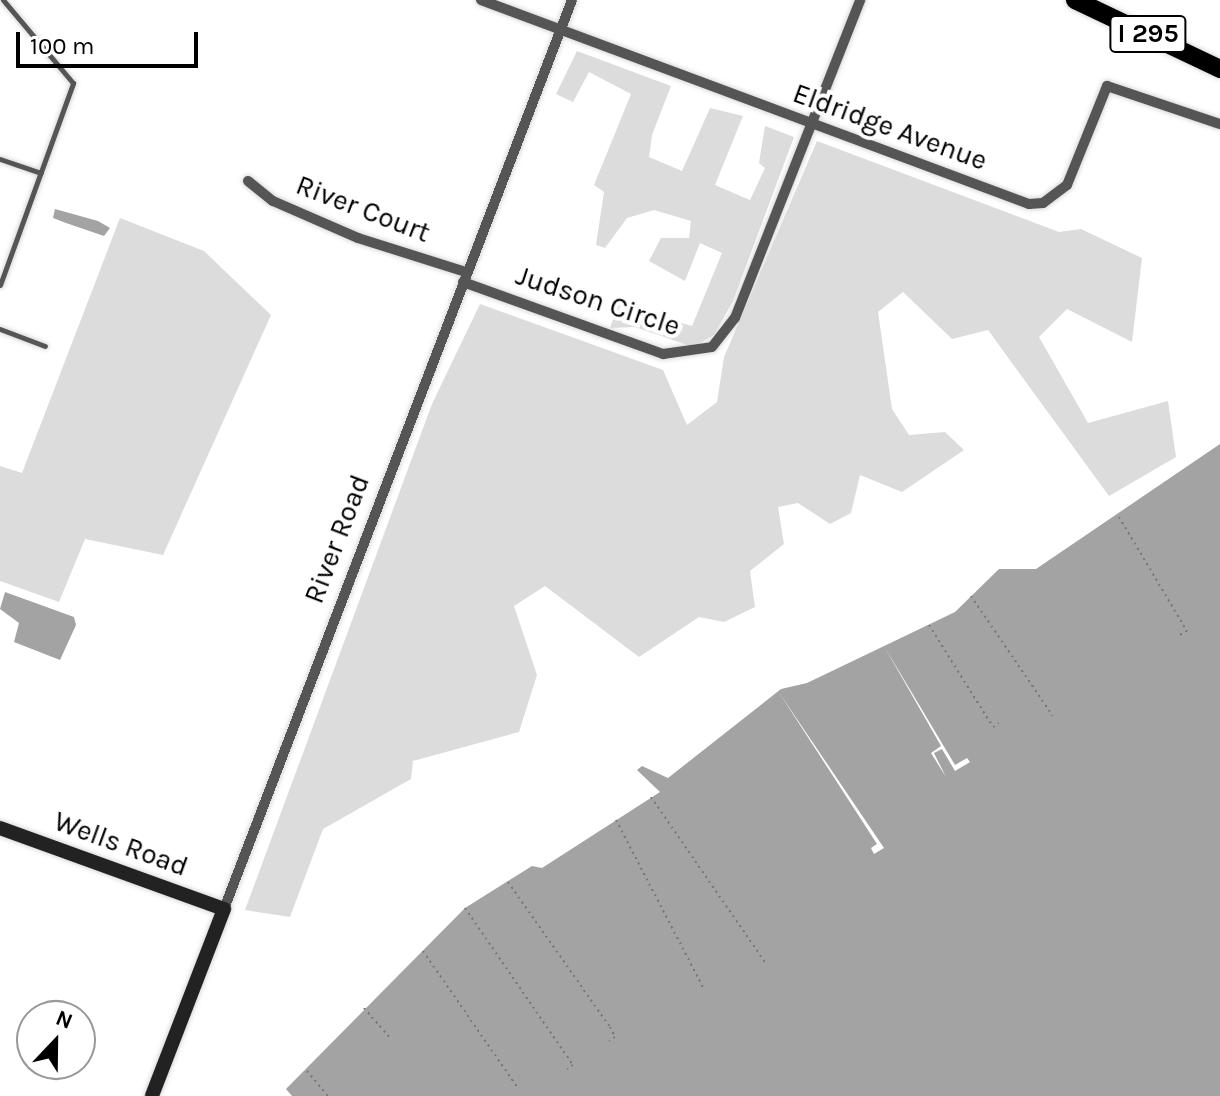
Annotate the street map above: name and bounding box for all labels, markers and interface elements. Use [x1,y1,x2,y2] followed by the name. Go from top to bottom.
[1108,12,1188,56] road number: I 295
[20,16,202,66] scale bar
[30,32,95,60] text: 100 m
[788,76,992,178] street label: Eldridge Avenue
[291,168,435,250] street label: River Court
[512,259,684,343] street label: Judson Circle
[297,470,377,608] street label: River Road
[49,804,193,884] street label: Wells Road
[16,1000,96,1080] north arrow
[52,1005,76,1035] text: N

